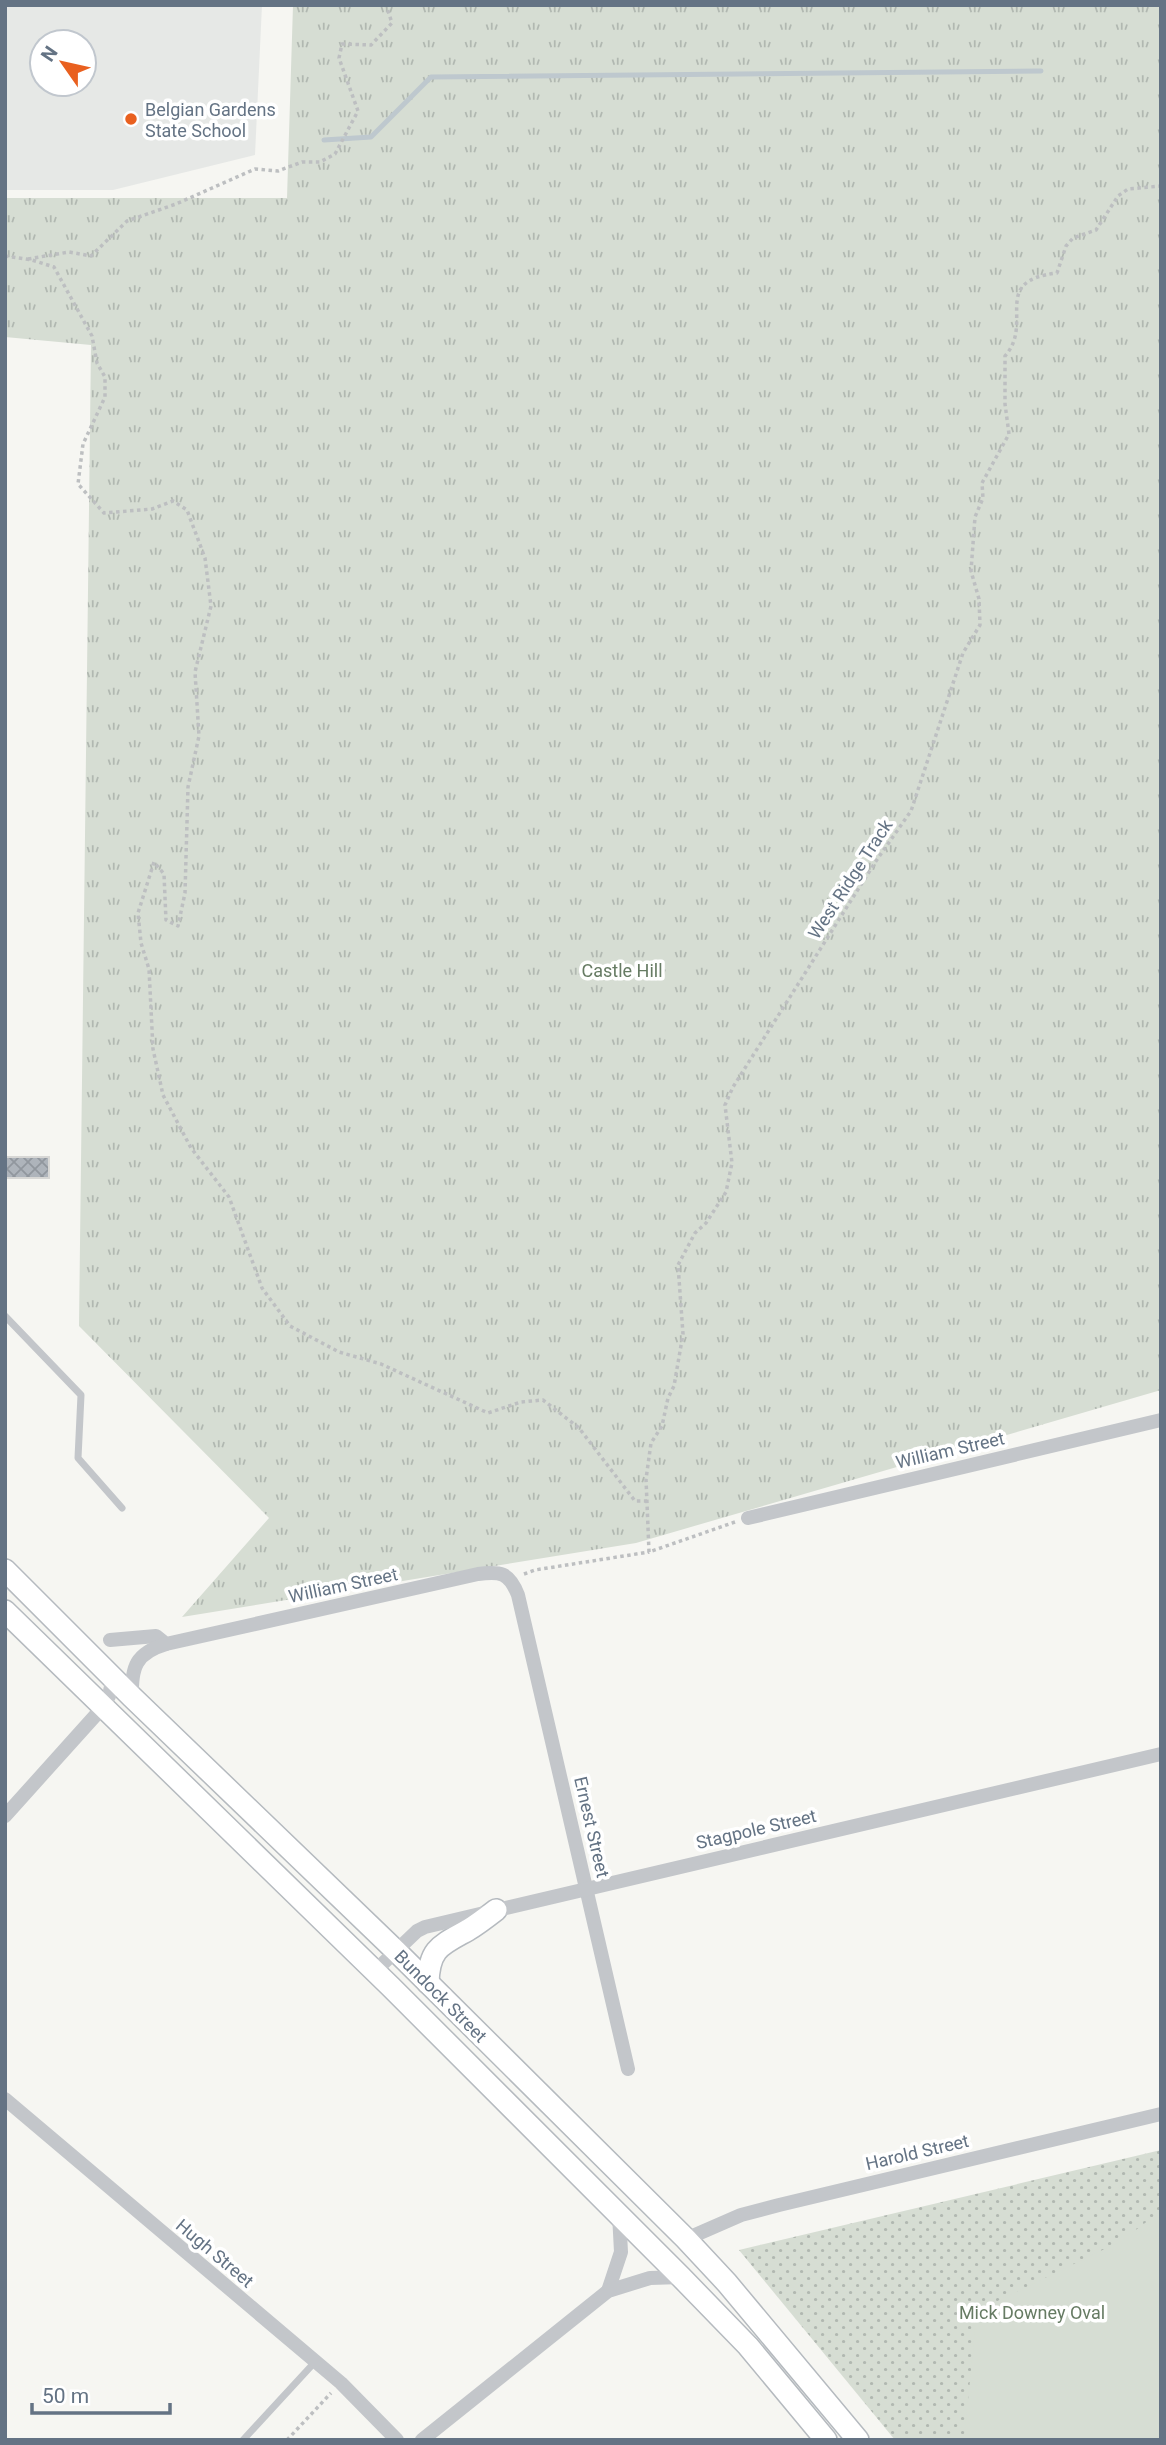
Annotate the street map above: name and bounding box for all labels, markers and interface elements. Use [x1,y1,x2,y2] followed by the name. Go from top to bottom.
[28,28,98,98] north arrow
[36,42,63,66] text: N
[145,99,276,141] place label: Belgian Gardens State School
[123,111,139,127] marker: Belgian Gardens State School
[803,814,897,943] street label: West Ridge Track
[581,960,663,981] park label: Castle Hill
[894,1427,1007,1473] street label: William Street
[287,1563,400,1607] street label: William Street
[570,1774,614,1880] street label: Ernest Street
[694,1805,818,1853] street label: Stagpole Street
[390,1945,492,2047] street label: Bundock Street
[863,2130,971,2174] street label: Harold Street
[172,2215,258,2292] street label: Hugh Street
[959,2302,1105,2323] park label: Mick Downey Oval
[32,2372,170,2416] scale bar
[42,2384,89,2408] text: 50 m

